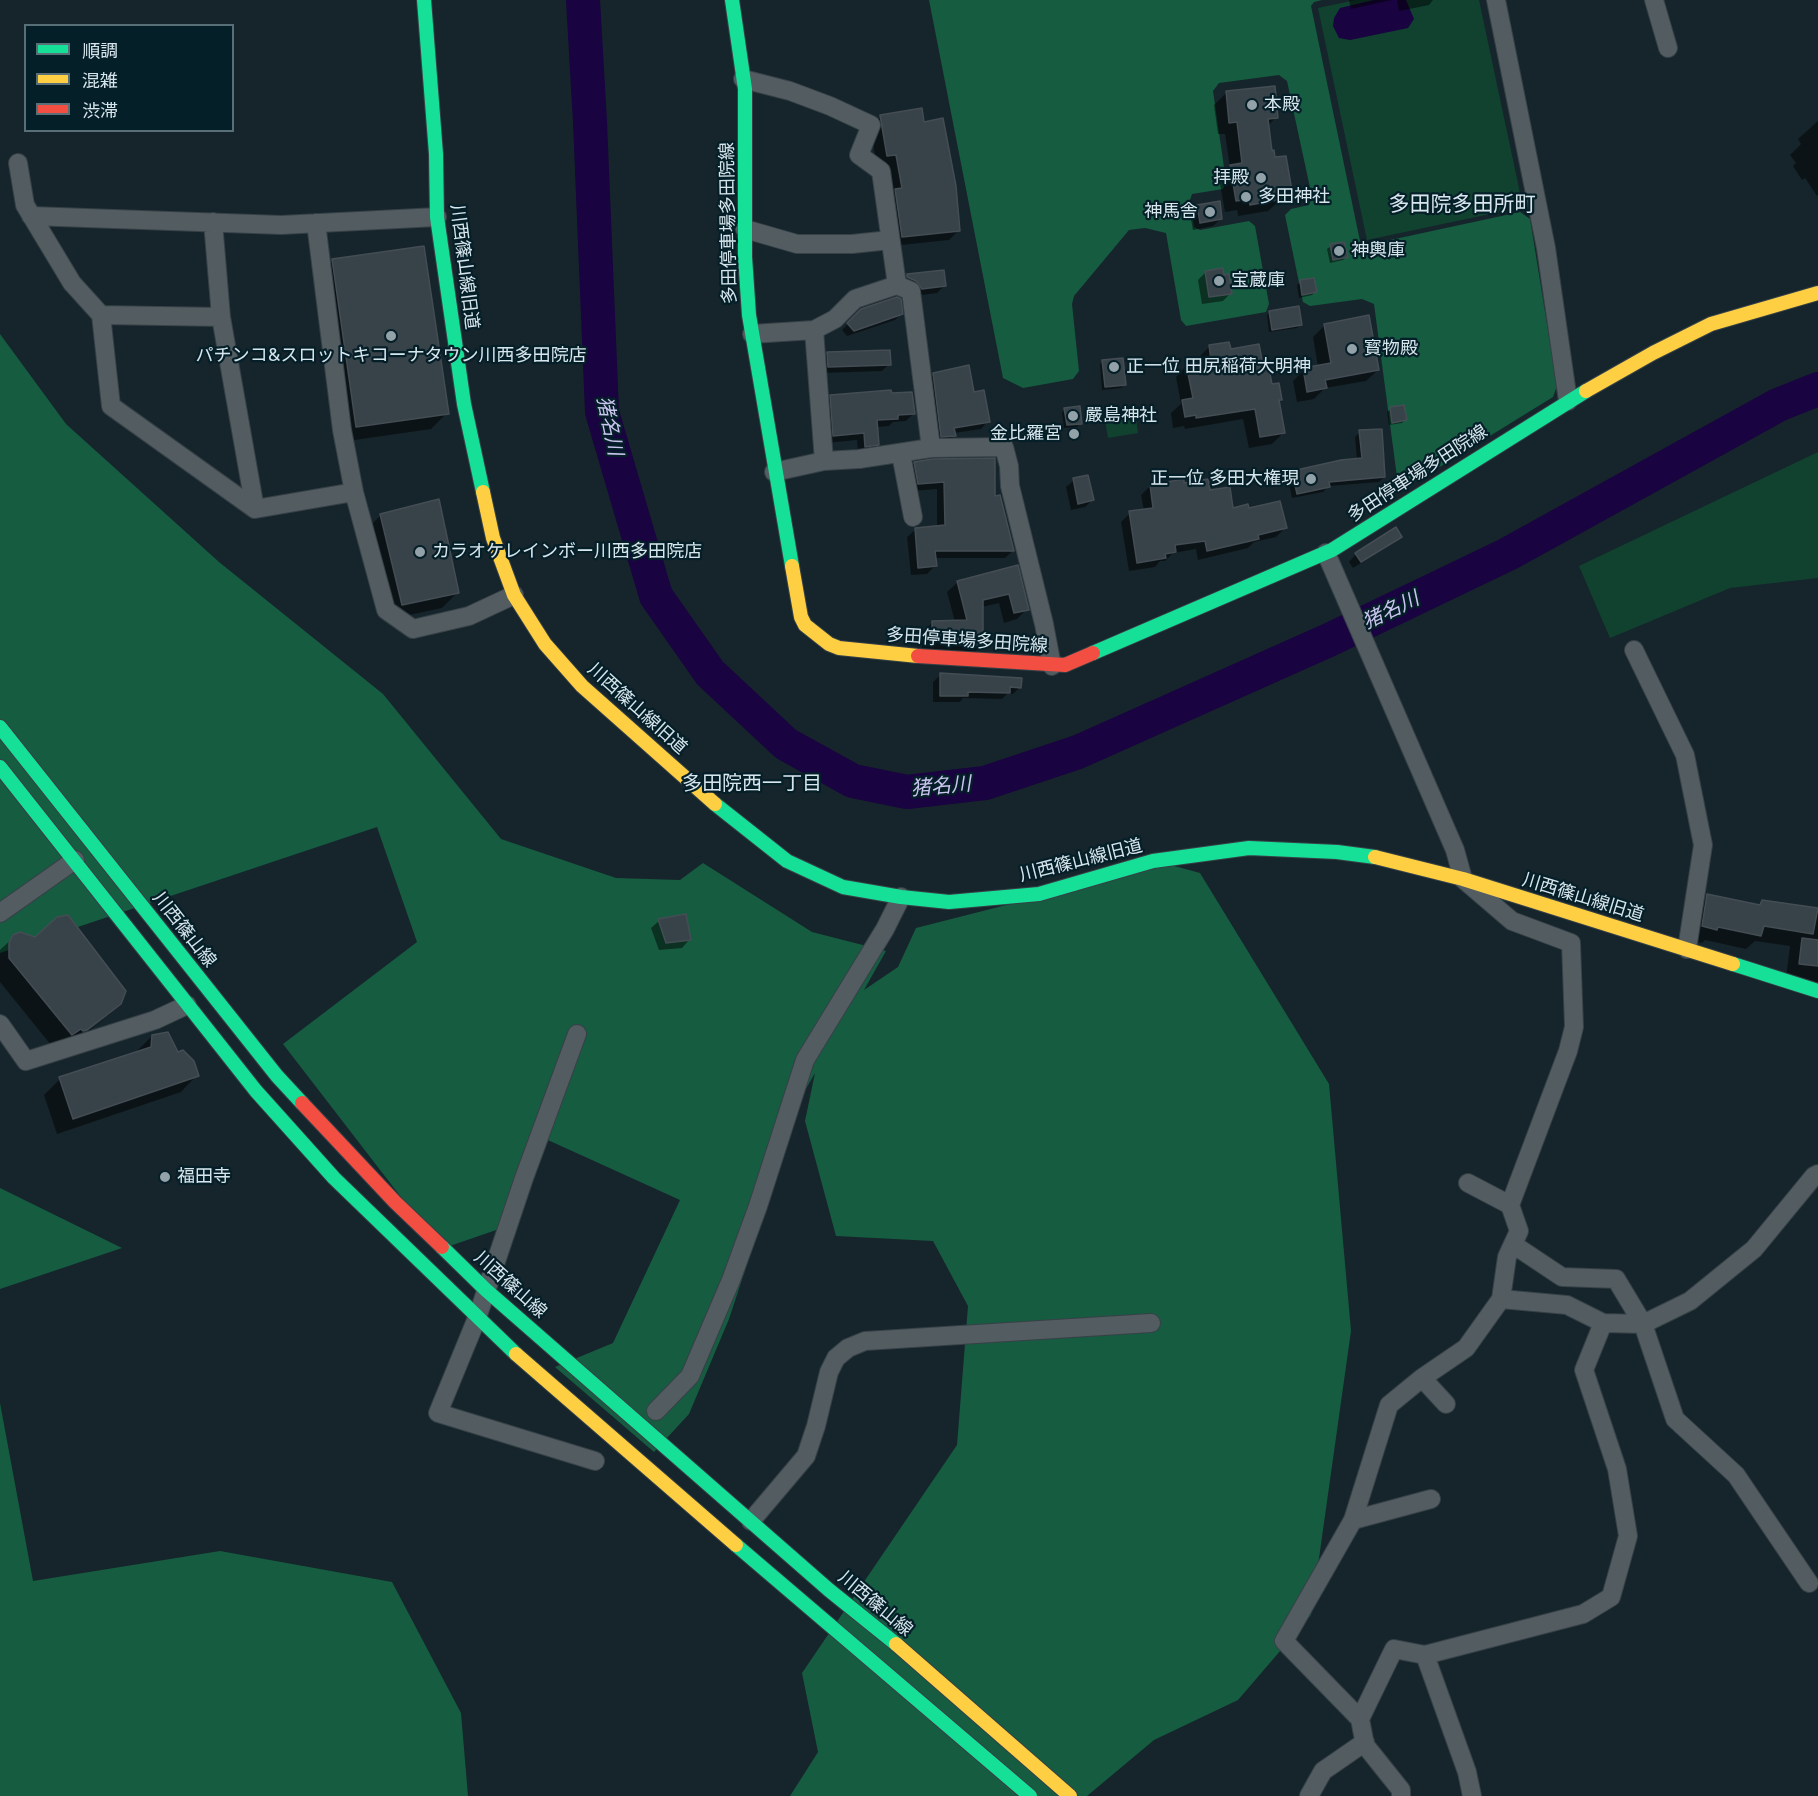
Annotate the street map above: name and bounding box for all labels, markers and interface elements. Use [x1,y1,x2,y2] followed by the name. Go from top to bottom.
[24,24,234,132] legend
[82,40,118,62] text: 順調
[82,70,118,92] text: 混雑
[1264,94,1300,116] place label: 本殿
[1245,98,1259,112] marker: 本殿
[82,100,118,122] text: 渋滞
[717,142,741,304] street label: 多田停車場多田院線
[1213,167,1249,189] place label: 拝殿
[1254,171,1268,185] marker: 拝殿
[1258,186,1330,208] place label: 多田神社
[1239,190,1253,204] marker: 多田神社
[1389,192,1535,218] district label: 多田院多田所町
[1144,201,1198,223] place label: 神馬舎
[446,203,482,331] street label: 川西篠山線旧道
[1203,205,1217,219] marker: 神馬舎
[1351,240,1405,262] place label: 神輿庫
[1332,244,1346,258] marker: 神輿庫
[1231,270,1285,292] place label: 宝蔵庫
[1212,274,1226,288] marker: 宝蔵庫
[384,329,398,343] marker: パチンコ&スロットキコーナタウン川西多田院店
[1364,338,1418,360] place label: 寳物殿
[1345,342,1359,356] marker: 寳物殿
[195,345,587,367] place label: パチンコ&スロットキコーナタウン川西多田院店
[1126,356,1311,378] place label: 正一位 田尻稲荷大明神
[1107,360,1121,374] marker: 正一位 田尻稲荷大明神
[591,394,627,458] water label: 猪名川
[1085,405,1157,427] place label: 嚴島神社
[1066,409,1080,423] marker: 嚴島神社
[1344,421,1492,527] street label: 多田停車場多田院線
[990,423,1062,445] place label: 金比羅宮
[1067,427,1081,441] marker: 金比羅宮
[1150,468,1299,490] place label: 正一位 多田大権現
[1304,472,1318,486] marker: 正一位 多田大権現
[432,541,702,563] place label: カラオケレインボー川西多田院店
[413,545,427,559] marker: カラオケレインボー川西多田院店
[1359,587,1423,635] water label: 猪名川
[885,625,1049,657] street label: 多田停車場多田院線
[583,659,691,759] street label: 川西篠山線旧道
[682,772,822,796] district label: 多田院西一丁目
[910,772,972,802] water label: 猪名川
[1017,835,1145,887] street label: 川西篠山線旧道
[1520,869,1646,927] street label: 川西篠山線旧道
[148,888,220,972] street label: 川西篠山線
[177,1166,231,1188] place label: 福田寺
[158,1170,172,1184] marker: 福田寺
[469,1247,551,1323] street label: 川西篠山線
[834,1567,916,1641] street label: 川西篠山線

